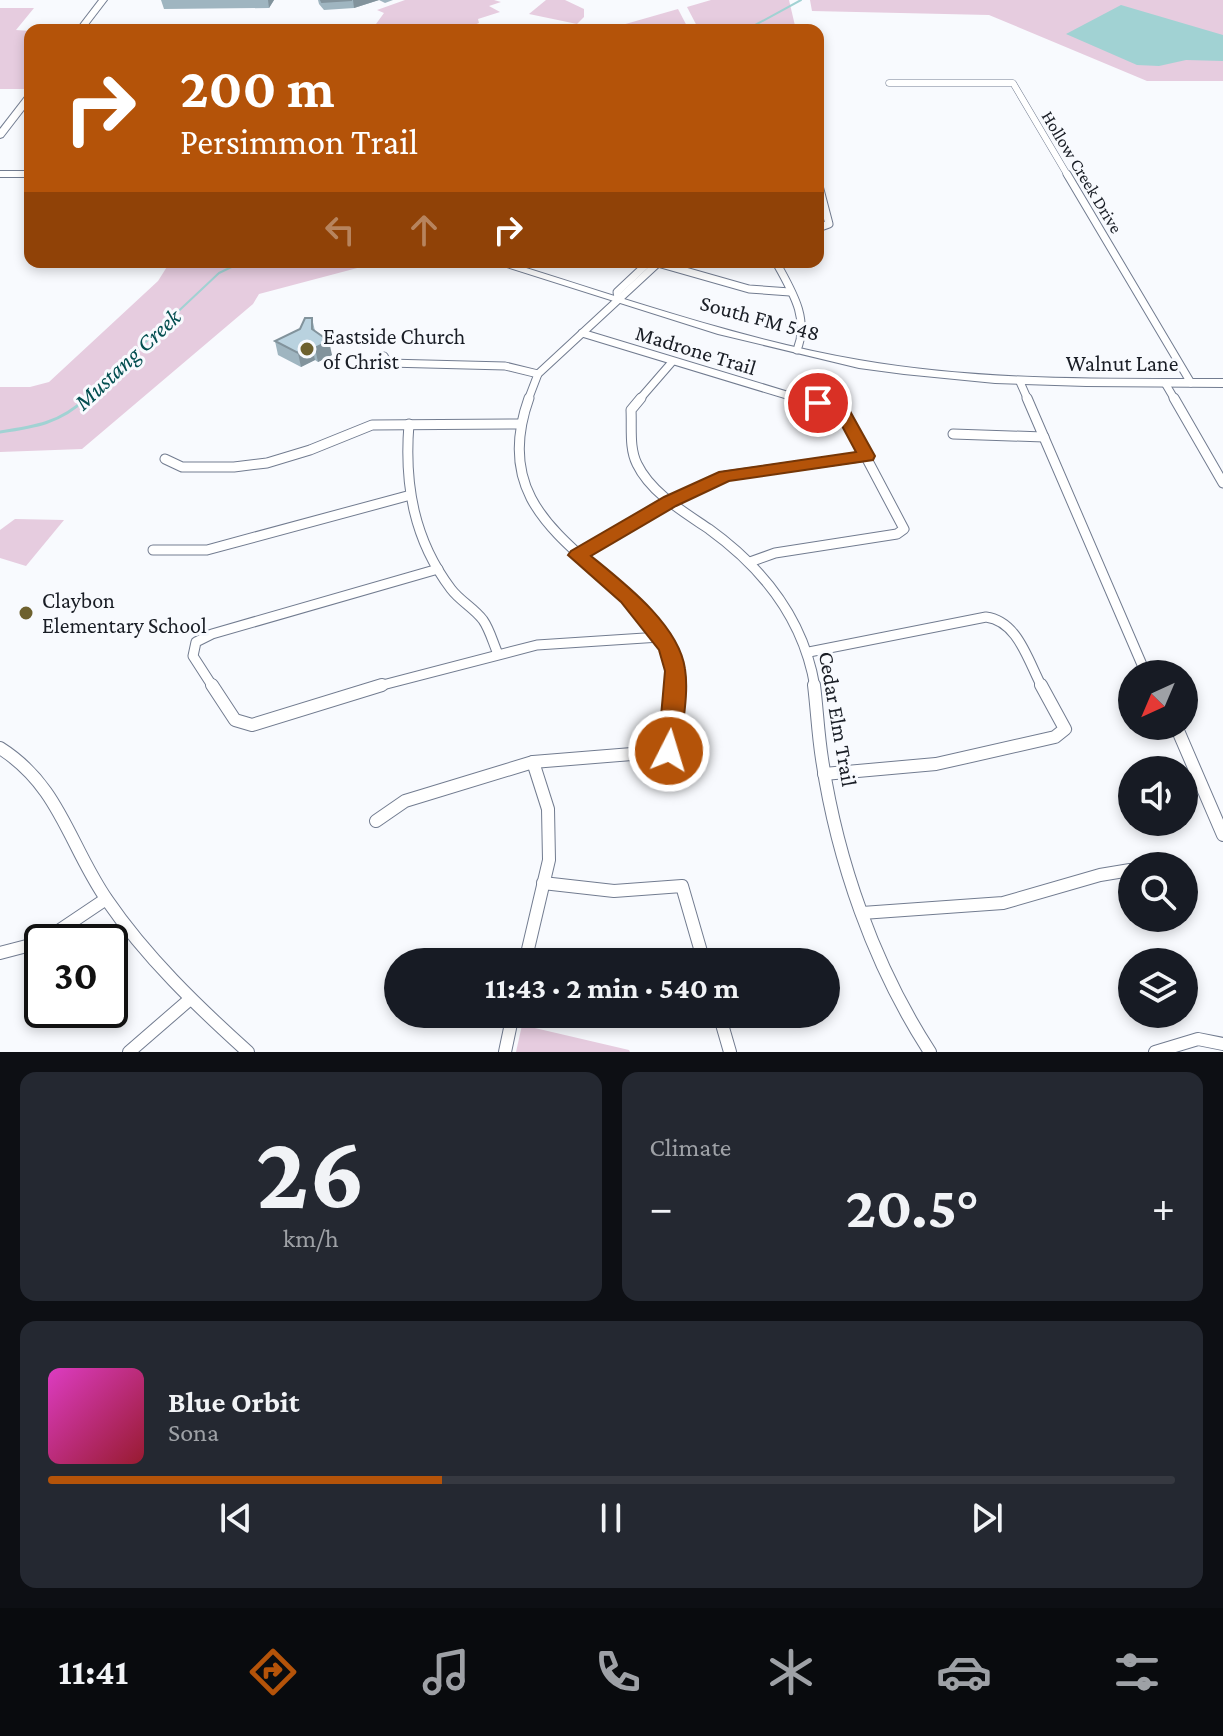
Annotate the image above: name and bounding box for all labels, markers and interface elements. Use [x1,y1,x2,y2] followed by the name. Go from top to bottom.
[48,56,152,160] icon: right
[180,57,335,119] text: 200 m
[1038,107,1126,237] street label: Hollow Creek Drive
[180,122,418,162] text: Persimmon Trail
[318,208,362,252] icon: left
[402,208,446,252] icon: ahead
[486,208,530,252] icon: right
[697,290,823,346] street label: South FM 548
[67,302,187,416] water label: Mustang Creek
[633,320,760,380] street label: Madrone Trail
[323,324,465,374] place label: Eastside Church of Christ
[298,340,316,358] marker: Eastside Church of Christ
[1066,351,1178,376] street label: Walnut Lane
[784,369,852,437] pin
[796,381,840,425] icon: arrive
[42,588,207,638] place label: Claybon Elementary School
[17,604,35,622] marker: Claybon Elementary School
[814,649,862,789] street label: Cedar Elm Trail
[1118,660,1198,740] north arrow
[1118,660,1198,1028] map controls
[627,709,711,793] position arrow
[1118,756,1198,836] button: sound
[1118,852,1198,932] button: search
[24,924,128,1028] speed limit sign: 30
[1118,948,1198,1028] button: layers
[485,971,739,1004] text: 11:43 · 2 min · 540 m
[256,1114,366,1229] text: 26
[650,1133,731,1162] text: Climate
[845,1173,979,1240] text: 20.5°
[650,1183,673,1231] text: −
[1152,1183,1175,1231] text: +
[283,1224,339,1253] text: km/h
[168,1385,299,1418] text: Blue Orbit
[168,1418,219,1447] text: Sona
[214,1496,258,1540] icon: previous
[589,1496,633,1540] icon: pause
[965,1496,1009,1540] icon: next
[245,1644,301,1700] icon: directions
[418,1644,474,1700] icon: music
[590,1644,646,1700] icon: phone
[763,1644,819,1700] icon: climate
[936,1644,992,1700] icon: car
[1109,1644,1165,1700] icon: filters
[58,1652,128,1692] text: 11:41

